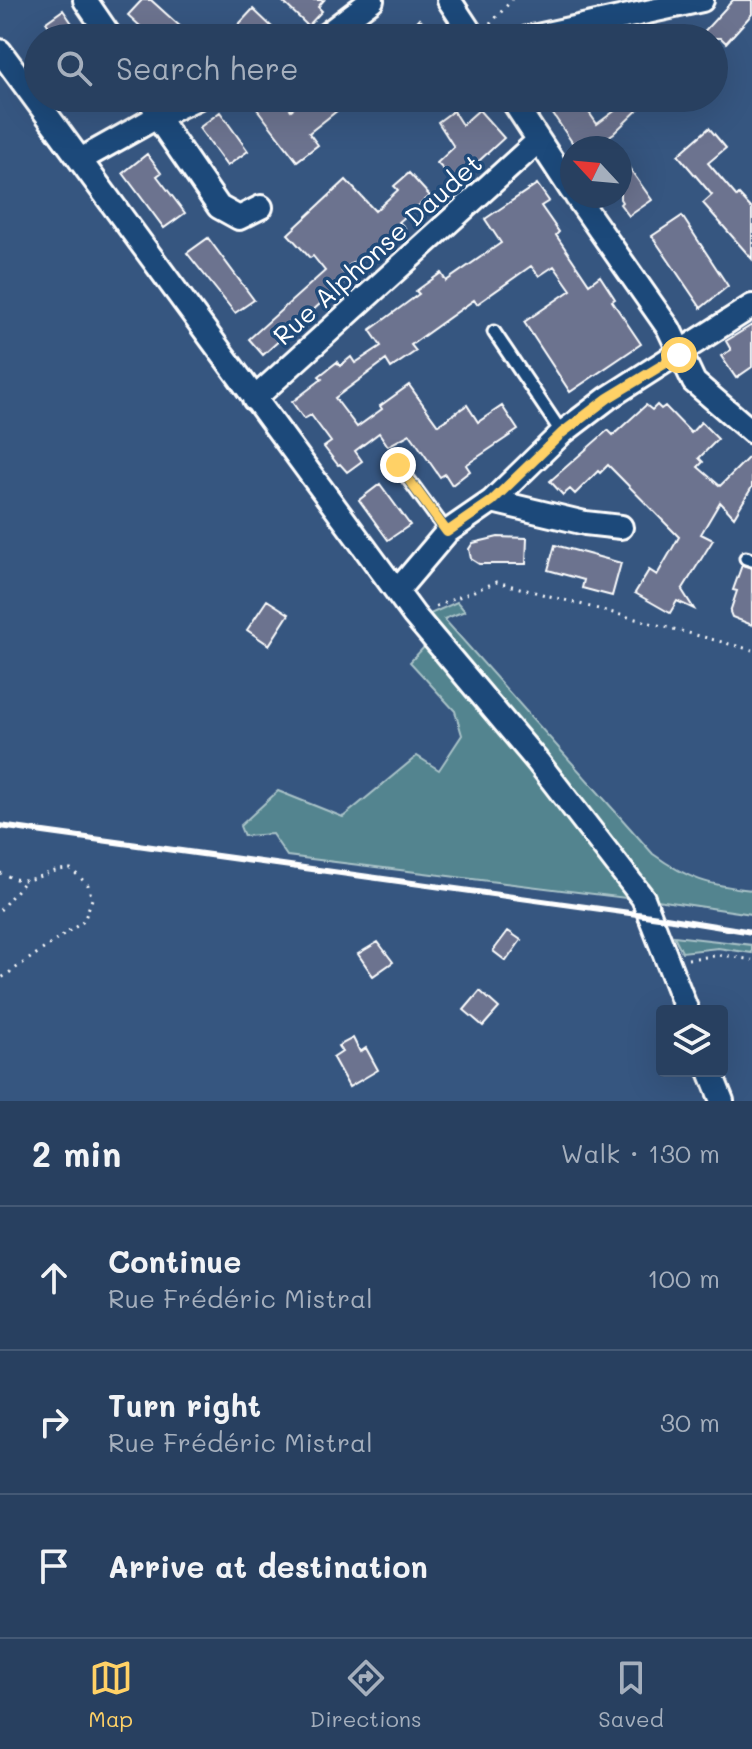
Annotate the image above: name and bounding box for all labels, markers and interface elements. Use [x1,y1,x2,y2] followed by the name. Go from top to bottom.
[24,24,728,112] search box
[52,46,96,90] icon: search
[116,48,299,88] text: Search here
[560,136,632,208] north arrow
[265,146,489,352] street label: Rue Alphonse Daudet
[661,337,697,373] route start
[380,447,416,483] route end
[656,1005,728,1077] map controls
[656,1005,728,1077] button: layers
[32,1131,121,1176] text: 2 min
[561,1136,720,1170] text: Walk · 130 m
[108,1241,241,1281] text: Continue
[32,1256,76,1300] icon: ahead
[647,1261,720,1295] text: 100 m
[108,1281,373,1315] text: Rue Frédéric Mistral
[108,1385,261,1425] text: Turn right
[32,1400,76,1444] icon: right
[660,1405,720,1439] text: 30 m
[108,1425,373,1459] text: Rue Frédéric Mistral
[32,1544,76,1588] icon: arrive
[108,1546,428,1586] text: Arrive at destination
[88,1656,133,1733] tab: Map
[310,1656,422,1733] tab: Directions
[598,1656,664,1733] tab: Saved

